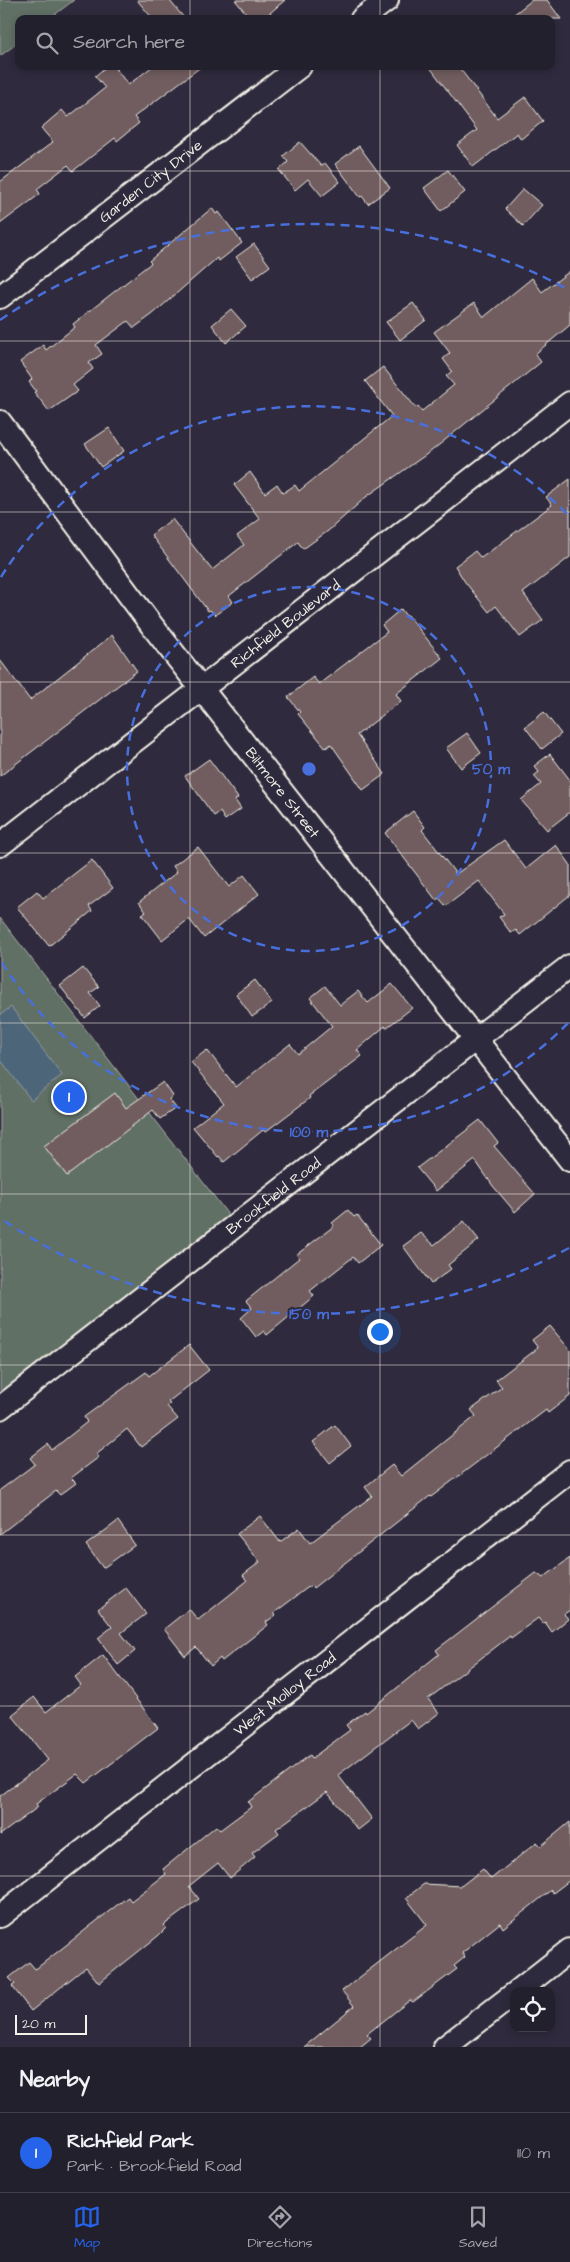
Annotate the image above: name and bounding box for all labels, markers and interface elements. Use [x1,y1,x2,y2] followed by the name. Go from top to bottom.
[15,15,555,70] search box
[33,29,61,57] icon: search
[73,29,185,56] text: Search here
[95,135,207,228] street label: Garden City Drive
[226,574,345,673] street label: Richfield Boulevard
[240,743,325,842] street label: Biltmore Street
[472,759,510,780] text: 50 m
[300,760,318,778] centre of rings
[53,1078,85,1116] pin: 1
[290,1122,329,1143] text: 100 m
[222,1152,326,1239] street label: Brookfield Road
[289,1304,329,1325] text: 150 m
[367,1319,393,1345] your location
[229,1647,340,1740] street label: West Molloy Road
[510,1987,555,2032] map controls
[510,1987,555,2032] button: locate
[15,2012,88,2035] scale bar
[22,2014,55,2034] text: 20 m
[20,2065,90,2094] text: Nearby
[67,2128,194,2155] text: Richfield Park
[35,2142,37,2164] text: 1
[517,2142,550,2164] text: 110 m
[67,2155,242,2177] text: Park · Brookfield Road
[73,2203,101,2253] tab: Map
[247,2203,312,2253] tab: Directions
[459,2203,497,2253] tab: Saved

